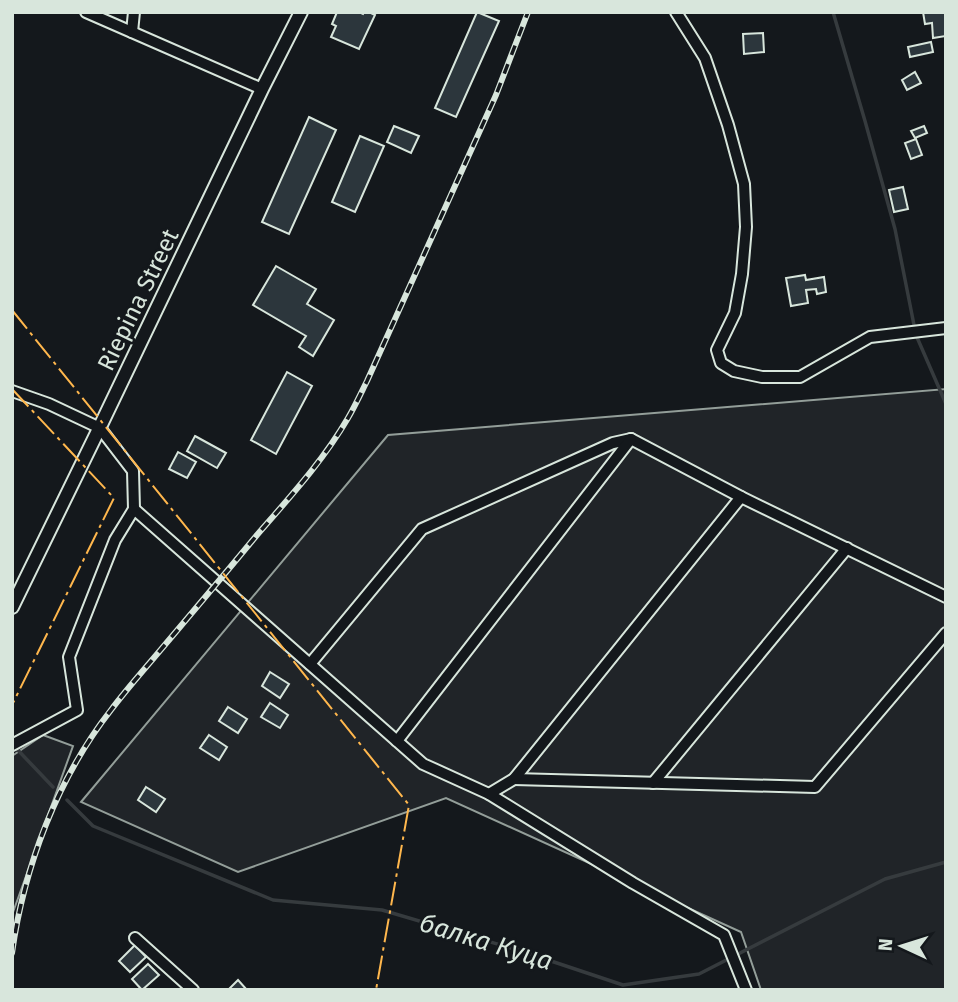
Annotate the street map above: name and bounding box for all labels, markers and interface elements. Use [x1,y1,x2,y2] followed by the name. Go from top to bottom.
[92,224,184,375] street label: Riepina Street
[416,907,556,977] water label: балка Куца
[867,911,937,981] north arrow
[874,938,897,952] text: N

